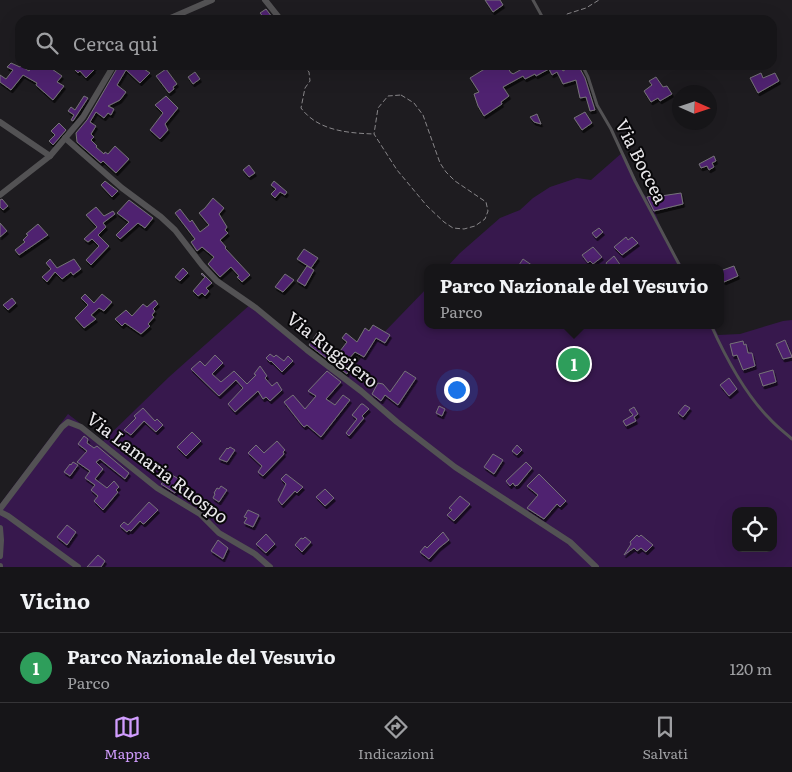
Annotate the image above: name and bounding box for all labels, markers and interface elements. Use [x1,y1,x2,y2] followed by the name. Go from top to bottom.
[15,15,777,70] search box
[33,29,61,57] icon: search
[73,29,158,57] text: Cerca qui
[672,85,717,130] north arrow
[609,114,675,208] street label: Via Boccea
[424,264,724,329] popup
[440,271,708,299] text: Parco Nazionale del Vesuvio
[440,299,483,323] text: Parco
[281,304,385,394] street label: Via Ruggiero
[558,345,590,383] pin: 1
[444,377,470,403] your location
[81,405,235,529] street label: Via Lamaria Ruospo
[732,507,777,552] map controls
[732,507,777,552] button: locate
[20,584,90,615] text: Vicino
[67,642,336,670] text: Parco Nazionale del Vesuvio
[33,656,39,680] text: 1
[729,656,772,680] text: 120 m
[67,670,110,694] text: Parco
[104,713,150,763] tab: Mappa
[358,713,434,763] tab: Indicazioni
[642,713,688,763] tab: Salvati

